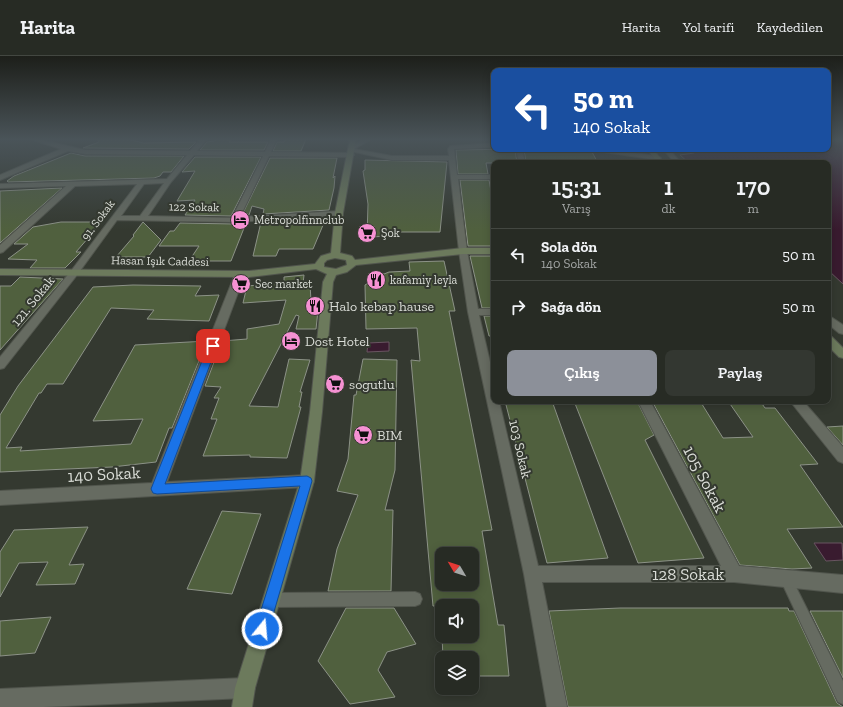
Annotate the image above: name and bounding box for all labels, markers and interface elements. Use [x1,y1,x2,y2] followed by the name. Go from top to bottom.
[20,16,75,39] text: Harita
[622,19,661,36] text: Harita
[683,19,734,36] text: Yol tarifi
[756,19,823,36] text: Kaydedilen
[573,82,634,115] text: 50 m
[507,84,559,136] icon: left
[573,116,650,138] text: 140 Sokak
[551,172,601,201] text: 15:31
[664,172,673,201] text: 1
[736,172,770,201] text: 170
[78,196,118,243] street label: 91. Sokak
[169,200,220,214] street label: 122 Sokak
[562,201,591,216] text: Varış
[662,201,675,216] text: dk
[748,201,759,216] text: m
[229,209,251,231] hotel icon: Metropolfinnclub
[254,213,344,227] place label: Metropolfinnclub
[356,222,378,244] supermarket icon: Şok
[381,226,401,240] place label: Şok
[541,238,597,256] text: Sola dön
[507,244,529,266] icon: left
[782,246,815,264] text: 50 m
[111,253,210,269] street label: Hasan Işık Caddesi
[541,256,597,271] text: 140 Sokak
[365,269,387,291] restaurant icon: kafamiy leyla
[7,272,59,330] street label: 121. Sokak
[230,273,252,295] supermarket icon: Sec market
[390,273,458,287] place label: kafamiy leyla
[255,277,313,291] place label: Sec market
[304,295,326,317] restaurant icon: Halo kebap hause
[507,296,529,318] icon: right
[329,298,435,315] place label: Halo kebap hause
[541,298,601,316] text: Sağa dön
[782,298,815,316] text: 50 m
[196,329,230,363] pin
[280,330,302,352] hotel icon: Dost Hotel
[305,333,370,350] place label: Dost Hotel
[202,335,224,357] icon: arrive
[507,350,657,396] button: Çıkış
[665,350,815,396] button: Paylaş
[324,373,346,395] supermarket icon: sogutlu
[349,376,395,393] place label: sogutlu
[505,418,535,481] street label: 103 Sokak
[352,424,374,446] supermarket icon: BIM
[377,427,402,444] place label: BIM
[679,442,731,516] street label: 105 Sokak
[67,462,141,486] street label: 140 Sokak
[435,547,479,591] north arrow
[435,547,479,695] map controls
[652,564,724,584] street label: 128 Sokak
[435,599,479,643] button: sound
[241,608,283,650] position arrow
[435,651,479,695] button: layers

